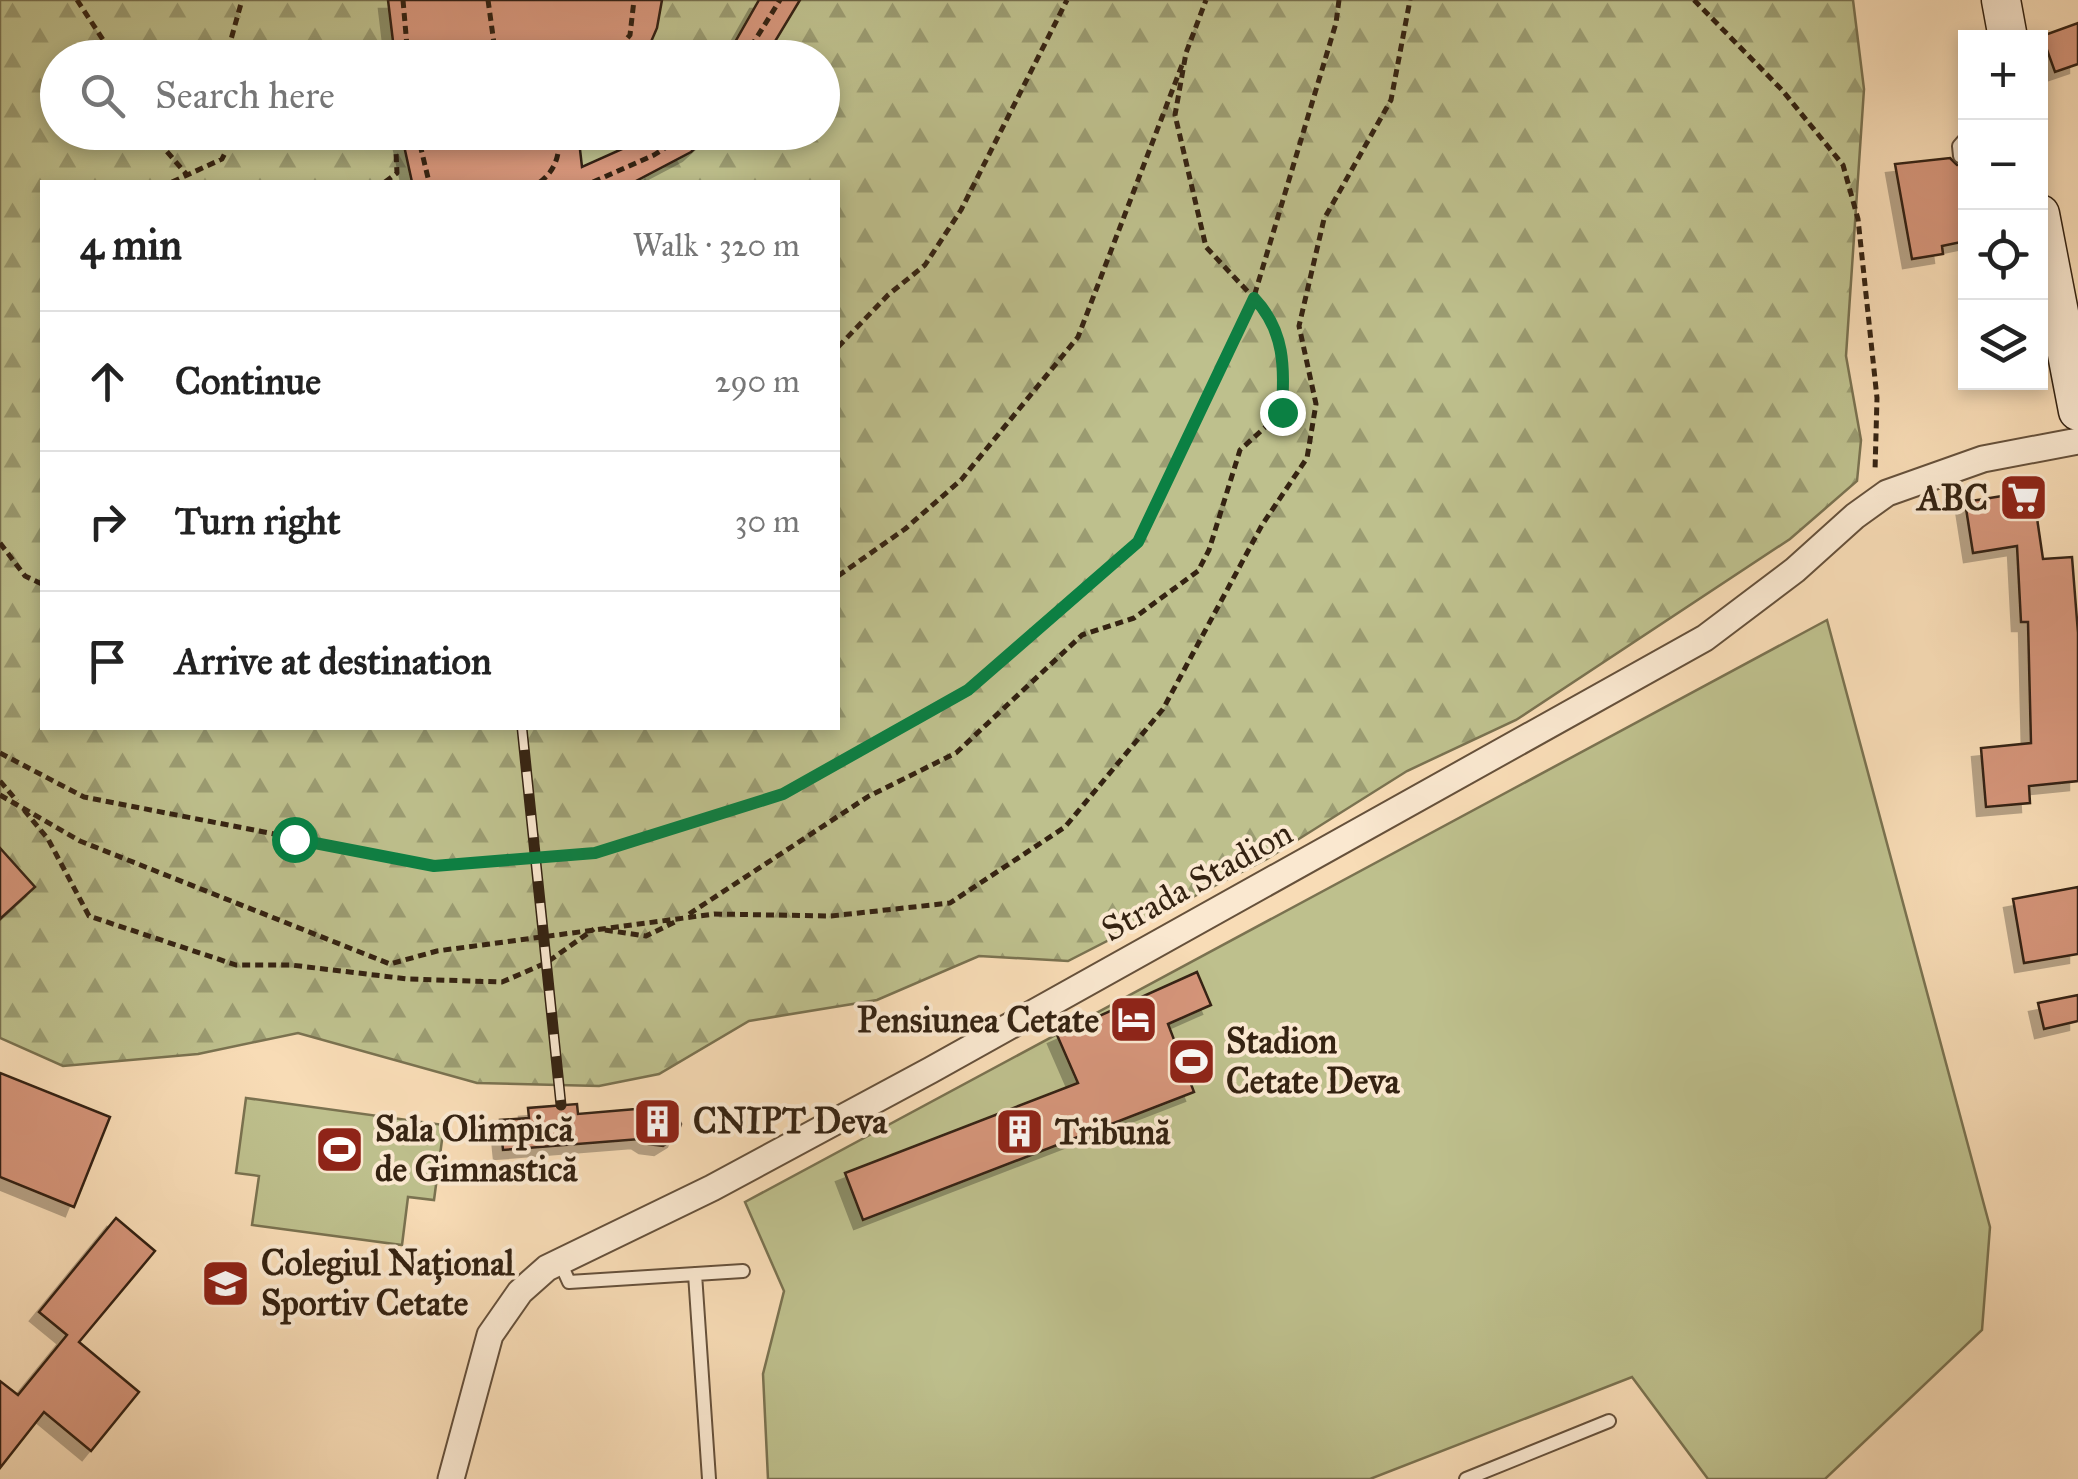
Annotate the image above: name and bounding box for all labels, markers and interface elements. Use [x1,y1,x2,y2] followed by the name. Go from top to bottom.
[1958,30,2048,390] map controls
[1958,30,2048,120] button: +
[40,40,840,150] search box
[75,68,130,123] icon: search
[155,72,335,118] text: Search here
[1958,120,2048,210] button: −
[1958,210,2048,300] button: locate
[80,219,182,271] text: 4 min
[632,226,800,265] text: Walk · 320 m
[1958,300,2048,390] button: layers
[80,354,135,409] icon: ahead
[175,358,321,404] text: Continue
[715,362,800,401] text: 290 m
[1260,390,1306,436] route end
[1997,472,2049,524] supermarket icon: ABC
[1915,477,1988,520] place label: ABC
[80,494,135,549] icon: right
[175,498,341,544] text: Turn right
[735,502,800,541] text: 30 m
[80,634,135,689] icon: arrive
[175,638,492,684] text: Arrive at destination
[1094,811,1300,951] street label: Strada Stadion
[272,817,318,863] route start
[1108,994,1160,1046] hotel icon: Pensiunea Cetate
[857,999,1099,1042] place label: Pensiunea Cetate
[1226,1020,1401,1103] place label: Stadion Cetate Deva
[1165,1035,1217,1087] sports icon: Stadion Cetate Deva
[632,1095,684,1147] building icon: CNIPT Deva
[693,1100,888,1143] place label: CNIPT Deva
[994,1106,1046,1158] building icon: Tribună
[375,1108,578,1191] place label: Sala Olimpică de Gimnastică
[1055,1111,1171,1154] place label: Tribună
[314,1123,366,1175] sports icon: Sala Olimpică de Gimnastică
[261,1242,515,1325] place label: Colegiul Național Sportiv Cetate
[200,1257,252,1309] school or university icon: Colegiul Național Sportiv Cetate

